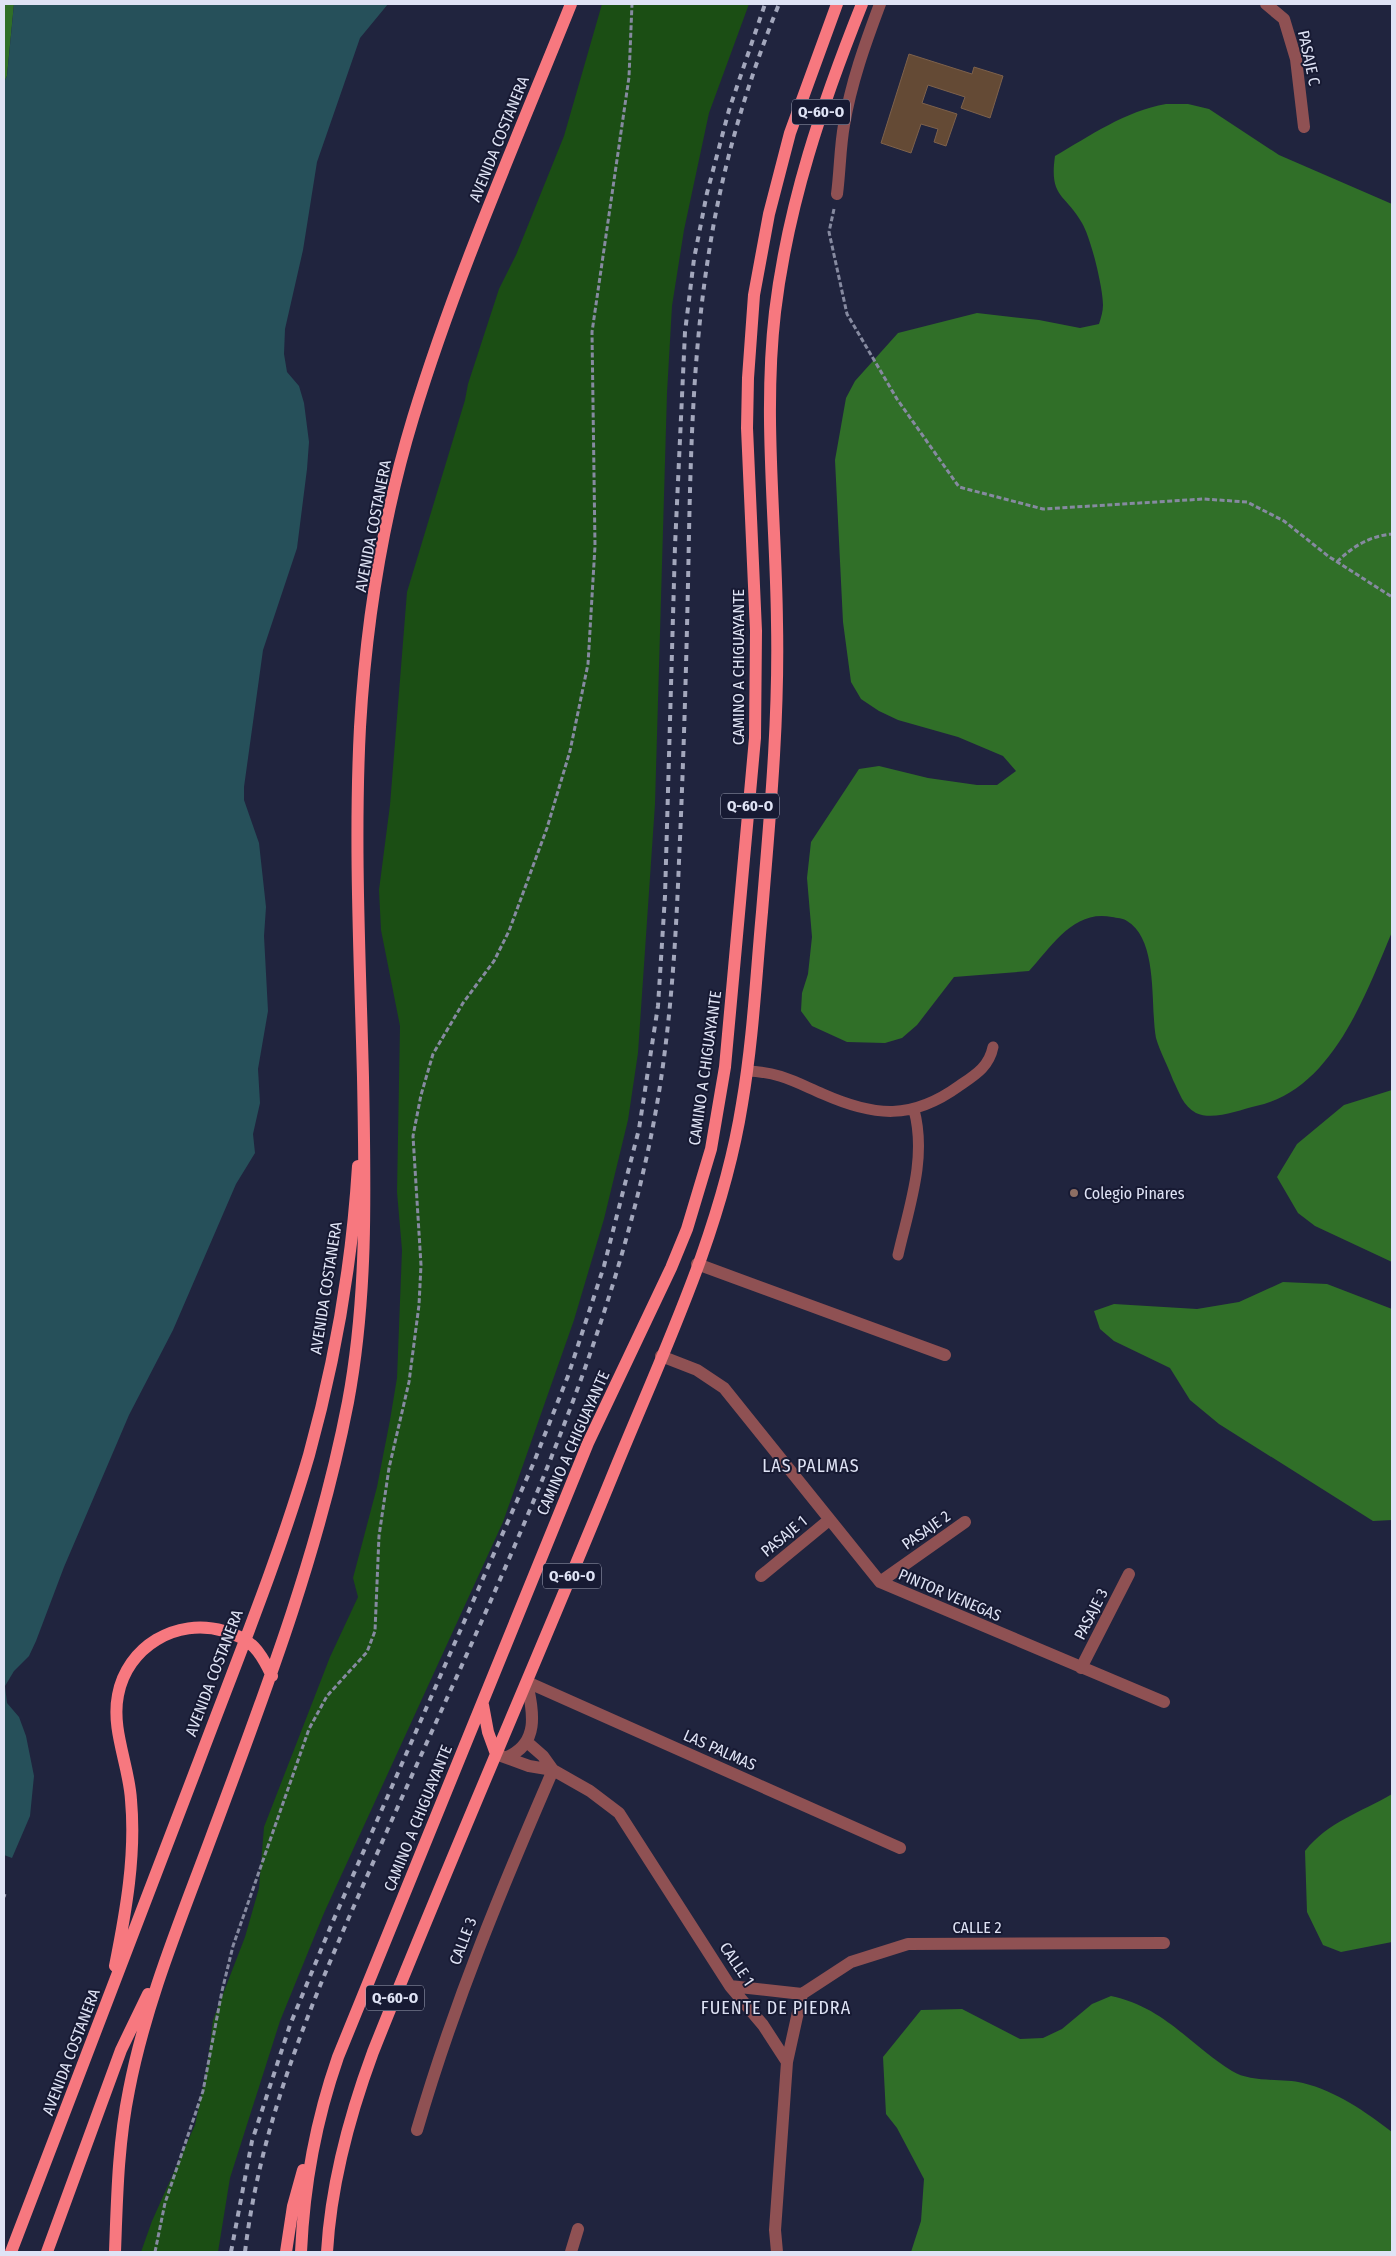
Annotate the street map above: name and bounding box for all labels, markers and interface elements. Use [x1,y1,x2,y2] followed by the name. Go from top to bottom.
[1294,29,1324,87] street label: PASAJE C
[465,73,533,205] street label: AVENIDA COSTANERA
[792,100,850,124] road number: Q-60-O
[351,458,395,594] street label: AVENIDA COSTANERA
[729,589,748,745] street label: CAMINO A CHIGUAYANTE
[721,794,779,818] road number: Q-60-O
[685,989,725,1147] street label: CAMINO A CHIGUAYANTE
[1084,1184,1185,1203] place label: Colegio Pinares
[1068,1187,1080,1199] marker: Colegio Pinares
[306,1220,346,1356] street label: AVENIDA COSTANERA
[533,1368,613,1518] street label: CAMINO A CHIGUAYANTE
[762,1455,860,1477] district label: LAS PALMAS
[898,1507,954,1553] street label: PASAJE 2
[757,1511,811,1561] street label: PASAJE 1
[543,1564,601,1588] road number: Q-60-O
[896,1565,1004,1625] street label: PINTOR VENEGAS
[1070,1585,1112,1643] street label: PASAJE 3
[181,1607,247,1739] street label: AVENIDA COSTANERA
[681,1726,759,1775] street label: LAS PALMAS
[380,1742,456,1894] street label: CAMINO A CHIGUAYANTE
[445,1915,481,1967] street label: CALLE 3
[952,1918,1002,1937] street label: CALLE 2
[716,1939,758,1989] street label: CALLE 1
[38,1986,104,2118] street label: AVENIDA COSTANERA
[366,1986,424,2010] road number: Q-60-O
[701,1997,851,2019] district label: FUENTE DE PIEDRA

